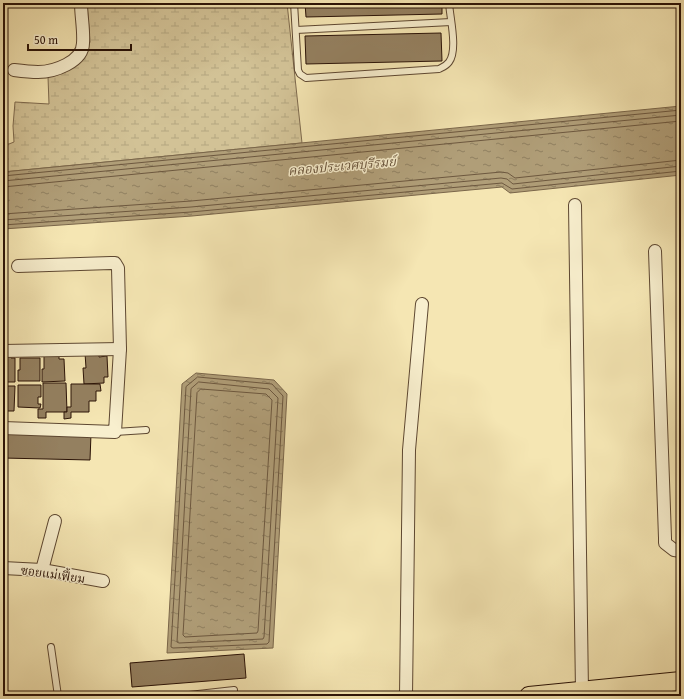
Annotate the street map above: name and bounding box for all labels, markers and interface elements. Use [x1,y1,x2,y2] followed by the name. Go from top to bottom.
[28,26,131,52] scale bar
[34,31,58,48] text: 50 m
[287,152,400,180] water label: คลองประเวศบุรีรมย์
[20,561,86,587] street label: ซอยแม่เฟี้ยม

